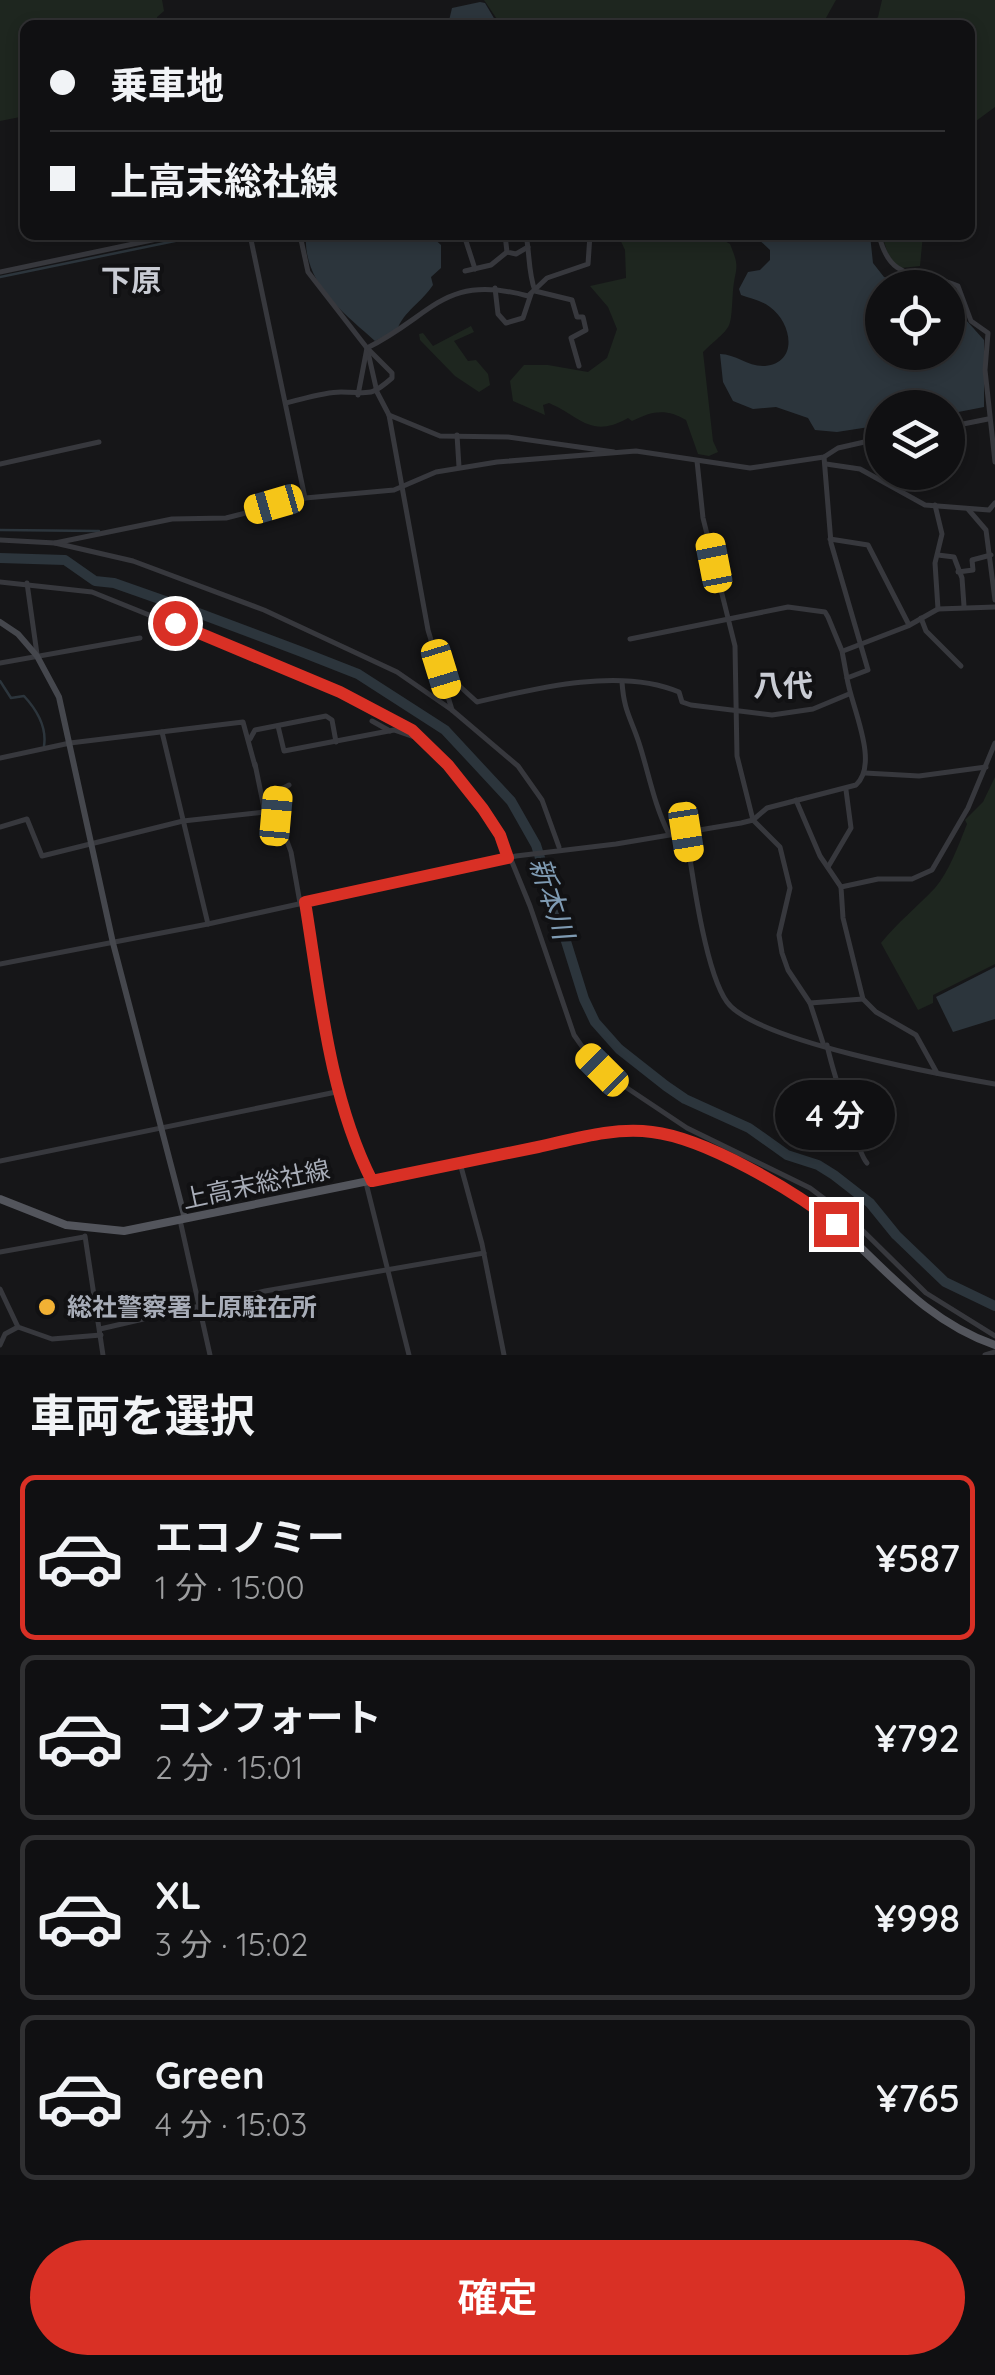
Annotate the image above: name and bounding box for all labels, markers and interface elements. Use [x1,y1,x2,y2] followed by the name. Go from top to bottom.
[110,61,224,109] text: 乗車地
[110,157,338,205] text: 上高末総社線
[101,261,161,299] district label: 下原
[865,270,965,490] map controls
[865,270,965,370] button: locate
[865,390,965,490] button: layers
[241,481,307,527] car
[694,531,734,595] car
[153,601,198,646] route start
[418,636,464,702] car
[753,666,813,704] district label: 八代
[258,785,294,847] car
[666,800,706,864] car
[523,852,583,946] water label: 新本川
[570,1038,634,1102] car
[776,1079,896,1149] callout: 4 分
[805,1095,865,1135] text: 4 分
[179,1153,332,1214] street label: 上高末総社線
[814,1202,859,1247] route end
[67,1291,317,1322] place label: 総社警察署上原駐在所
[36,1296,58,1318] marker: 総社警察署上原駐在所
[30,1387,255,1443] text: 車両を選択
[35,1513,125,1603] icon: car
[155,1513,345,1561] text: エコノミー
[876,1534,960,1582] text: ¥587
[155,1567,305,1607] text: 1 分 · 15:00
[35,1693,125,1783] icon: car
[155,1693,382,1741] text: コンフォート
[874,1714,960,1762] text: ¥792
[155,1747,303,1787] text: 2 分 · 15:01
[155,1871,201,1919] text: XL
[35,1873,125,1963] icon: car
[874,1894,960,1942] text: ¥998
[155,1924,308,1964] text: 3 分 · 15:02
[155,2051,265,2099] text: Green
[35,2053,125,2143] icon: car
[876,2074,960,2122] text: ¥765
[155,2104,307,2144] text: 4 分 · 15:03
[30,2240,965,2355] button: 確定

